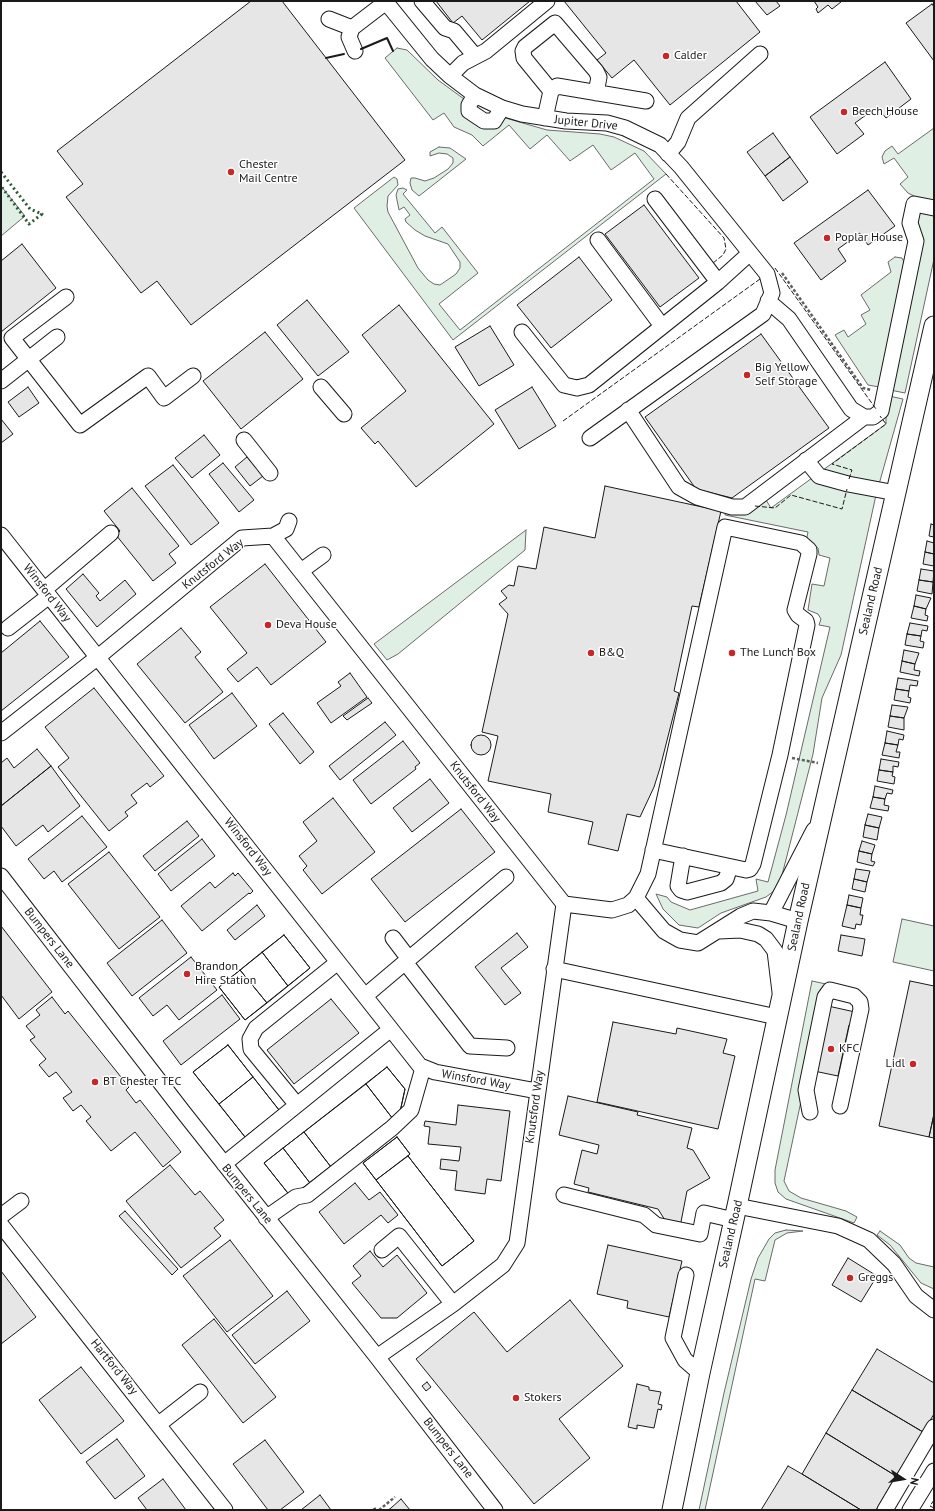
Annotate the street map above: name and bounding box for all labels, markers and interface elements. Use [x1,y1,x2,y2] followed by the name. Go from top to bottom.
[674,49,707,63] place label: Calder
[661,51,671,61] marker: Calder
[852,105,918,119] place label: Beech House
[839,107,849,117] marker: Beech House
[553,113,619,133] street label: Jupiter Drive
[239,158,298,186] place label: Chester Mail Centre
[226,167,236,177] marker: Chester Mail Centre
[835,231,903,245] place label: Poplar House
[822,233,832,243] marker: Poplar House
[755,361,817,389] place label: Big Yellow Self Storage
[742,370,752,380] marker: Big Yellow Self Storage
[179,536,247,592] street label: Knutsford Way
[20,561,74,625] street label: Winsford Way
[856,566,886,636] street label: Sealand Road
[276,618,337,632] place label: Deva House
[263,620,273,630] marker: Deva House
[599,646,624,660] place label: B&Q
[740,646,816,660] place label: The Lunch Box
[586,648,596,658] marker: B&Q
[727,648,737,658] marker: The Lunch Box
[447,758,503,826] street label: Knutsford Way
[221,815,275,879] street label: Winsford Way
[785,882,813,952] street label: Sealand Road
[21,905,77,971] street label: Bumpers Lane
[195,960,256,988] place label: Brandon Hire Station
[182,969,192,979] marker: Brandon Hire Station
[839,1042,859,1056] place label: KFC
[826,1044,836,1054] marker: KFC
[886,1057,905,1071] place label: Lidl
[908,1059,918,1069] marker: Lidl
[440,1067,512,1093] street label: Winsford Way
[523,1069,547,1145] street label: Knutsford Way
[103,1075,181,1089] place label: BT Chester TEC
[90,1077,100,1087] marker: BT Chester TEC
[219,1161,275,1227] street label: Bumpers Lane
[716,1199,746,1269] street label: Sealand Road
[858,1271,893,1285] place label: Greggs
[845,1273,855,1283] marker: Greggs
[87,1336,141,1398] street label: Hartford Way
[524,1391,562,1405] place label: Stokers
[511,1393,521,1403] marker: Stokers
[420,1415,476,1481] street label: Bumpers Lane
[883,1459,923,1499] north arrow
[907,1476,922,1486] text: N

